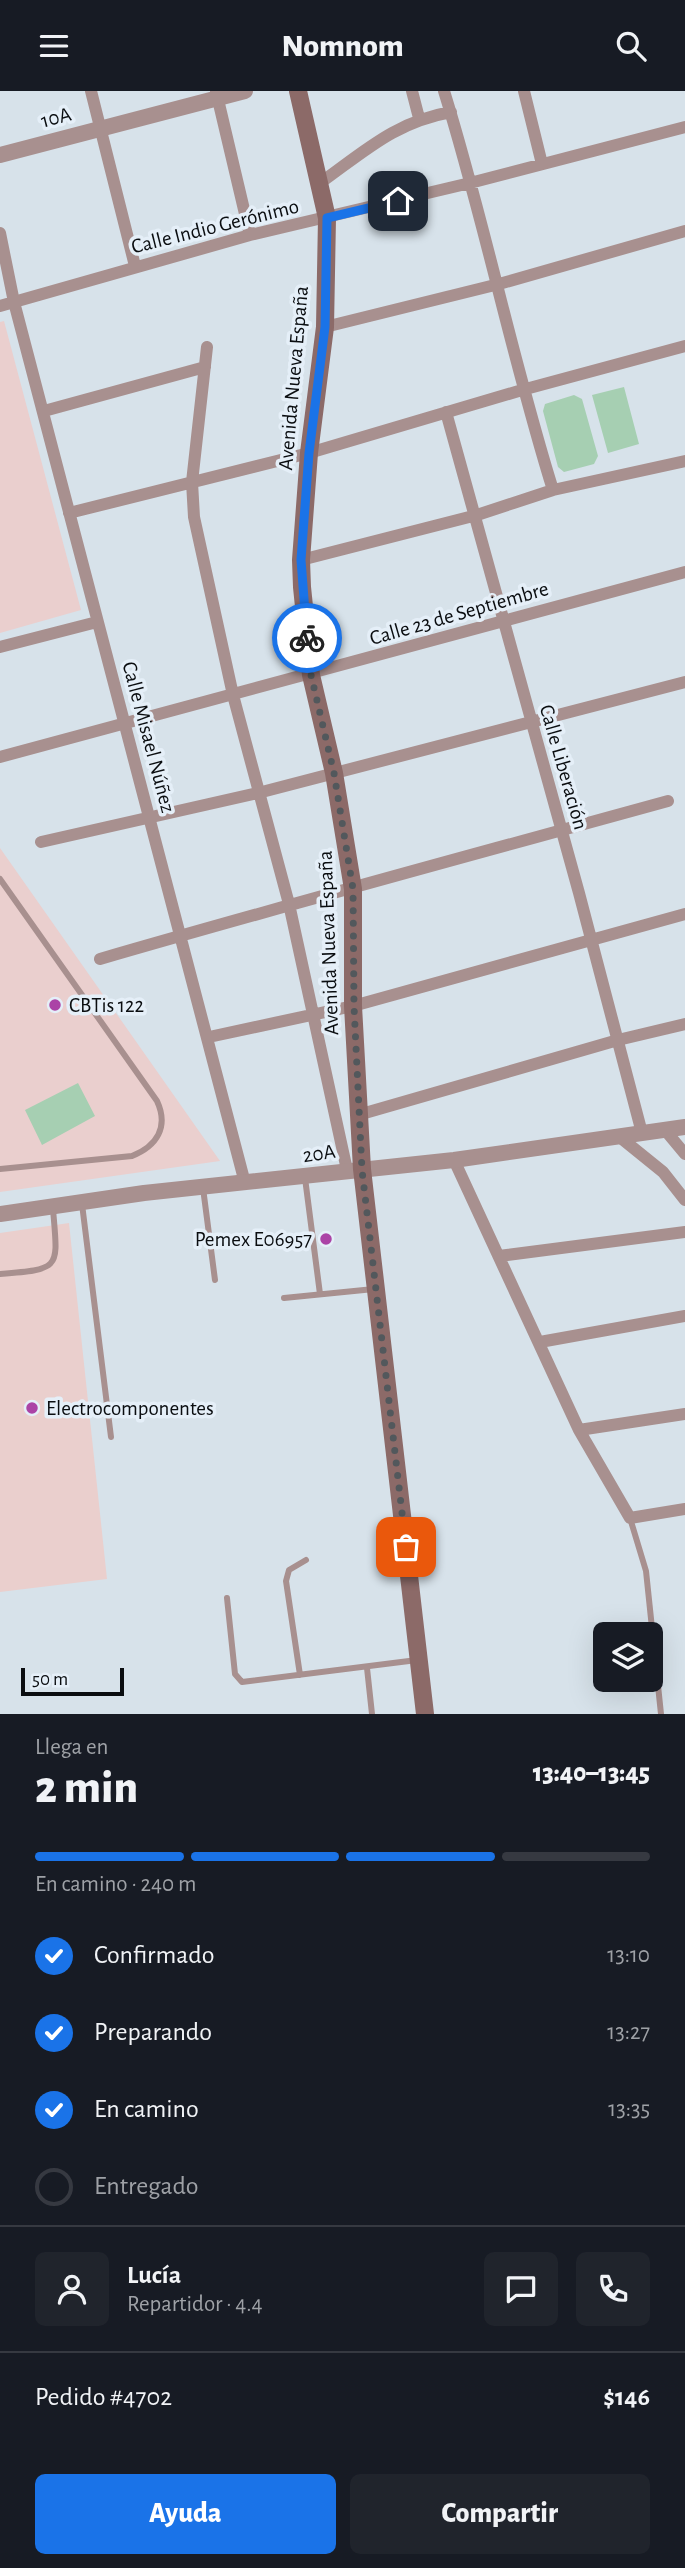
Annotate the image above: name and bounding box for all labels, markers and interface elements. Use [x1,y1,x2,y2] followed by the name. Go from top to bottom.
[35,27,73,65] icon: menu
[612,27,650,65] icon: search
[281,30,404,62] text: Nomnom
[39,103,74,132] street label: 10A
[368,171,428,231] pin
[379,182,417,220] icon: home
[129,196,301,257] street label: Calle Indio Gerónimo
[275,285,312,471] street label: Avenida Nueva España
[367,578,551,649] street label: Calle 23 de Septiembre
[272,603,342,673] courier
[288,619,326,657] icon: bike
[118,659,179,815] street label: Calle Misael Núñez
[536,702,591,832] street label: Calle Liberación
[315,850,342,1036] street label: Avenida Nueva España
[69,995,144,1016] place label: CBTis 122
[47,997,63,1013] marker: CBTis 122
[301,1141,337,1166] street label: 20A
[195,1229,312,1250] place label: Pemex E06957
[318,1231,334,1247] marker: Pemex E06957
[46,1398,214,1419] place label: Electrocomponentes
[24,1400,40,1416] marker: Electrocomponentes
[376,1517,436,1577] pin
[387,1528,425,1566] icon: bag
[593,1622,663,1692] map controls
[593,1622,663,1692] button: layers
[21,1665,124,1697] scale bar
[32,1670,68,1689] text: 50 m
[35,1736,108,1759] text: Llega en
[533,1760,650,1786] text: 13:40–13:45
[35,1765,138,1811] text: 2 min
[35,1873,196,1896] text: En camino · 240 m
[35,1937,73,1975] icon: check
[94,1942,215,1968] text: Confirmado
[607,1944,650,1967] text: 13:10
[35,2014,73,2052] icon: check
[94,2019,212,2045] text: Preparando
[607,2021,650,2044] text: 13:27
[35,2091,73,2129] icon: check
[94,2096,199,2122] text: En camino
[608,2098,650,2121] text: 13:35
[94,2173,199,2199] text: Entregado
[35,2252,109,2326] button: person
[484,2252,558,2326] button: chat
[576,2252,650,2326] button: phone
[127,2262,181,2288] text: Lucía
[127,2293,263,2316] text: Repartidor · 4.4
[35,2384,172,2410] text: Pedido #4702
[603,2384,650,2410] text: $146
[35,2474,336,2554] button: Ayuda
[350,2474,650,2554] button: Compartir

